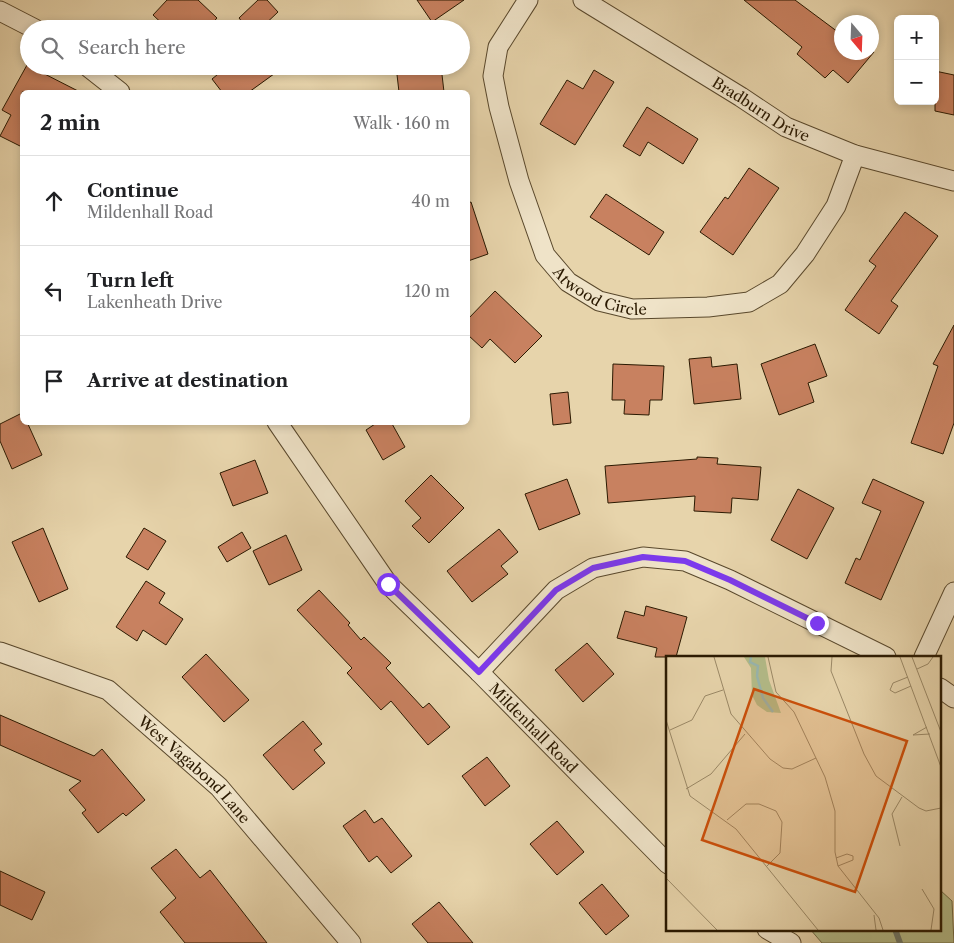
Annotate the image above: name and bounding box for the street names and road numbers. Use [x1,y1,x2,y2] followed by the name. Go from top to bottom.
[709,72,813,145] street label: Bradburn Drive
[549,262,647,319] street label: Atwood Circle
[485,679,582,777] street label: Mildenhall Road
[134,711,255,827] street label: West Vagabond Lane

